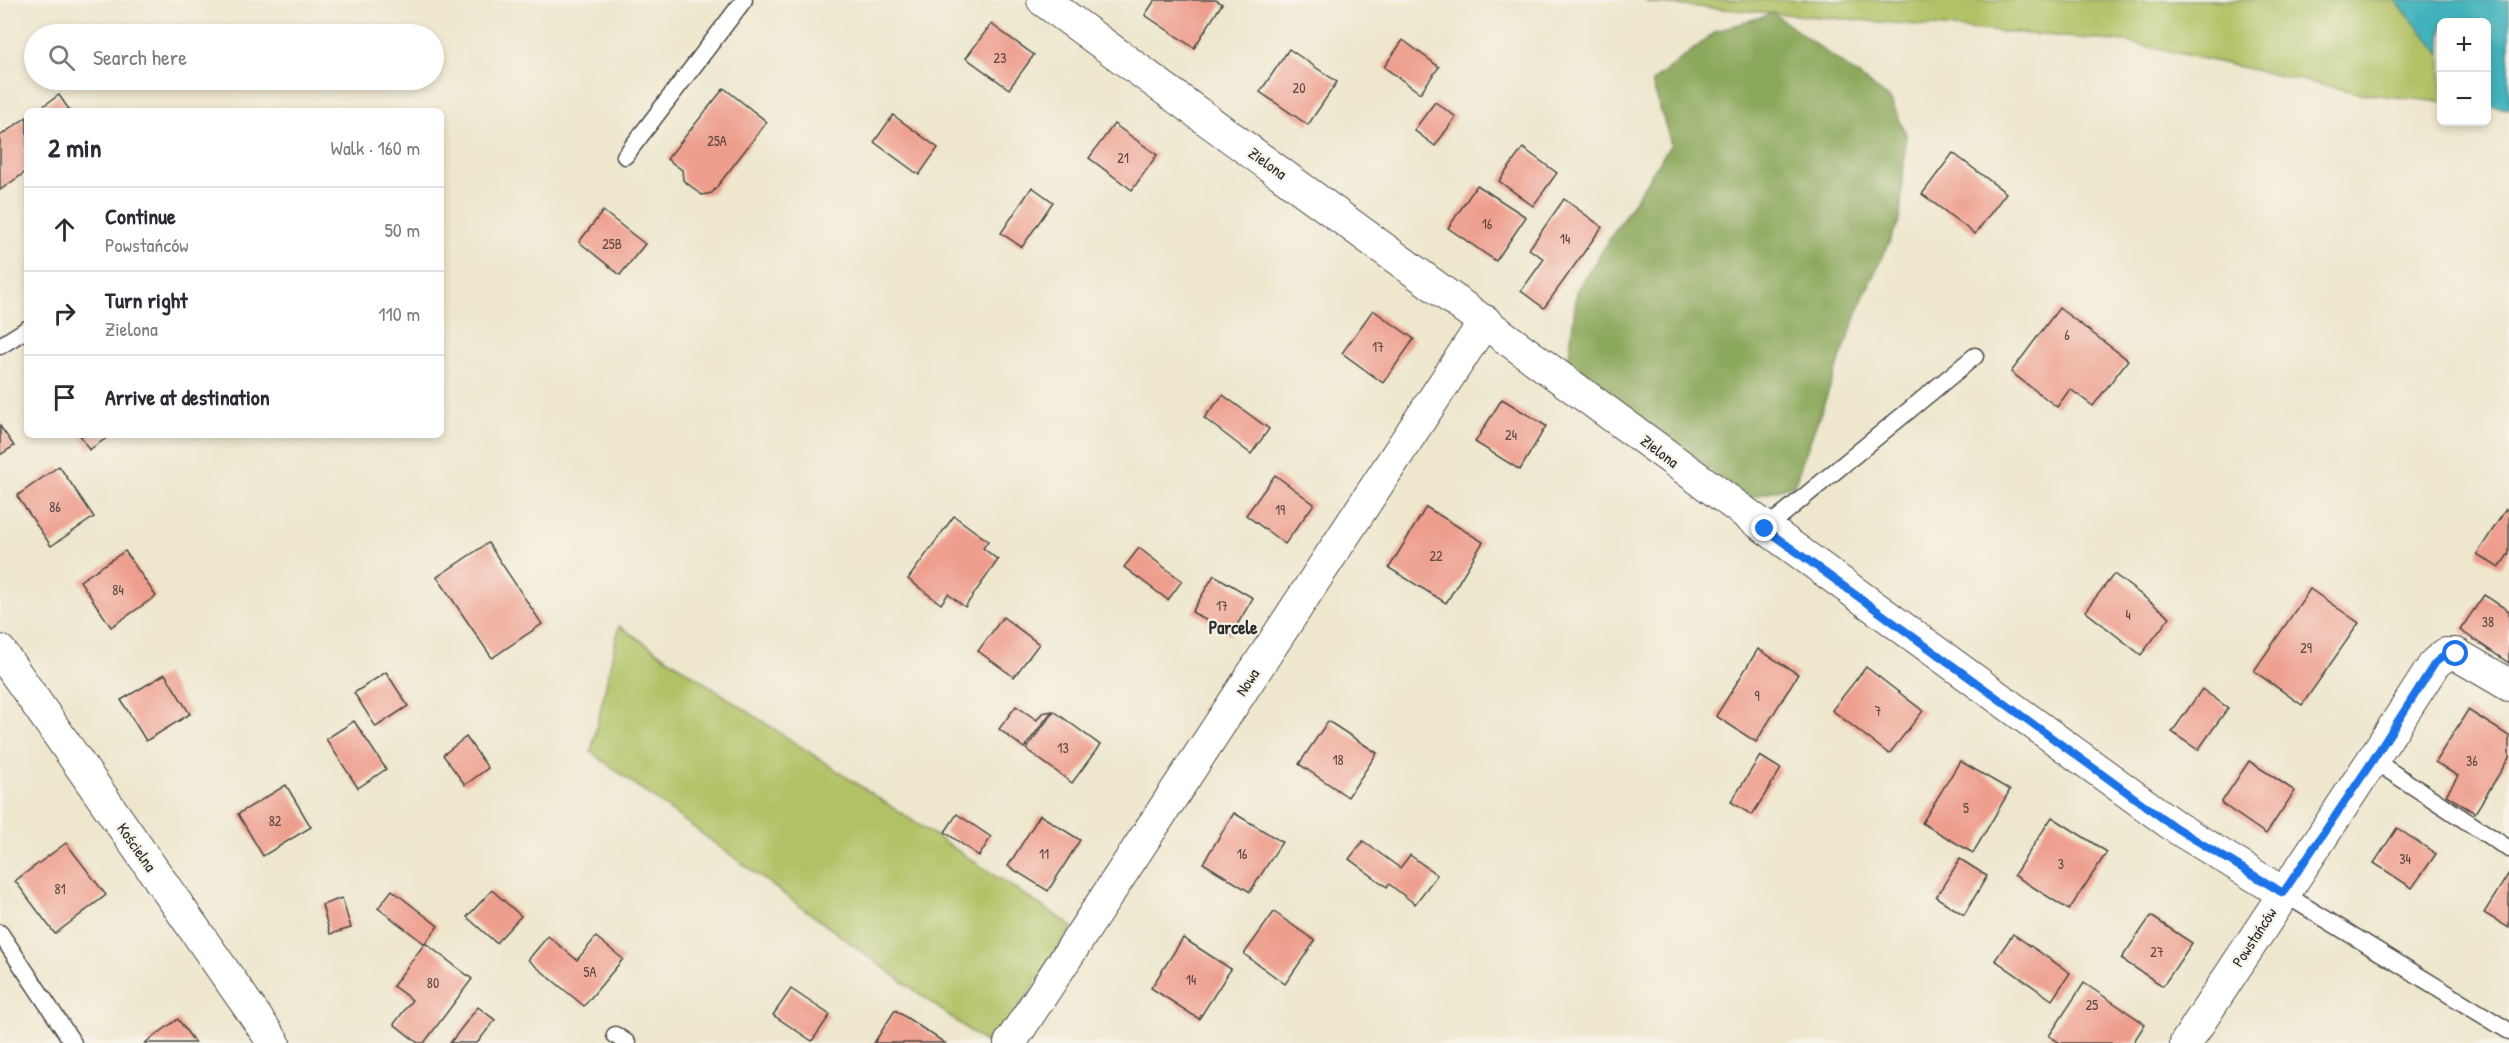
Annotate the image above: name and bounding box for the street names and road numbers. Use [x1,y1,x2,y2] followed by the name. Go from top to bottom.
[1244,142,1292,184] street label: Zielona
[1636,429,1684,473] street label: Zielona
[1230,664,1264,700] street label: Nowa
[112,818,162,876] street label: Kościelna
[2227,903,2281,971] street label: Powstańców

